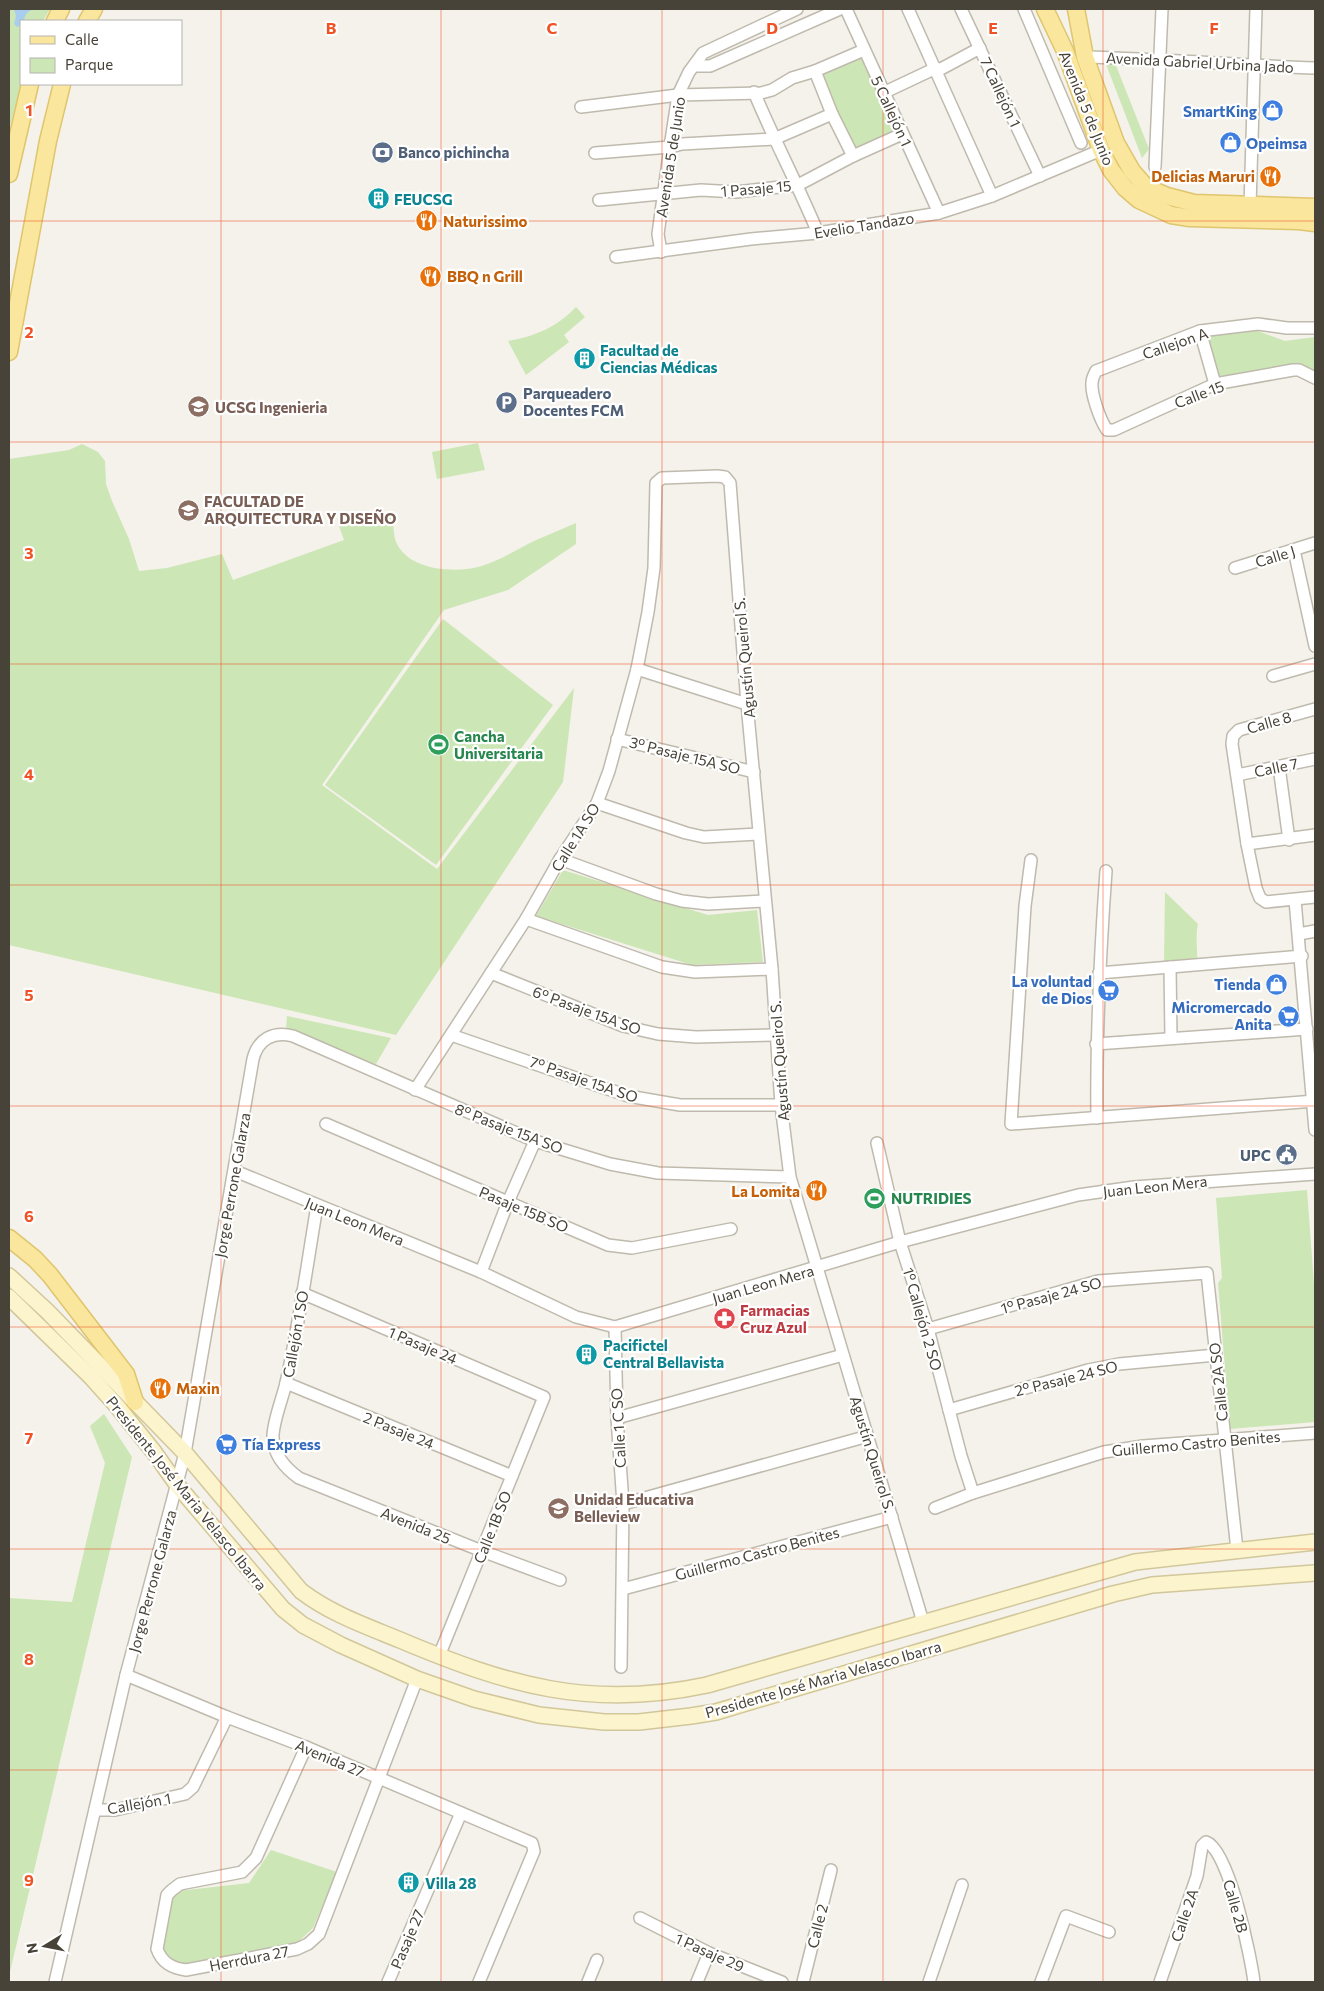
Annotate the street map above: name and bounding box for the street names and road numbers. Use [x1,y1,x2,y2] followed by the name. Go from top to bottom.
[1056,48,1118,168] street label: Avenida 5 de Junio
[1106,48,1294,76] street label: Avenida Gabriel Urbina Jado
[977,54,1025,130] street label: 7 Callejón 1
[868,73,916,149] street label: 5 Callejón 1
[652,95,688,219] street label: Avenida 5 de Junio
[720,176,792,200] street label: 1 Pasaje 15
[813,208,915,242] street label: Evelio Tandazo
[1140,323,1210,363] street label: Callejon A
[1172,376,1226,412] street label: Calle 15
[1253,541,1297,571] street label: Calle J
[730,597,758,719] street label: Agustín Queirol S.
[1245,707,1293,737] street label: Calle 8
[628,733,742,777] street label: 3º Pasaje 15A SO
[1252,754,1300,780] street label: Calle 7
[547,799,603,875] street label: Calle 1A SO
[530,982,644,1038] street label: 6º Pasaje 15A SO
[766,1000,792,1122] street label: Agustín Queirol S.
[528,1052,640,1106] street label: 7º Pasaje 15A SO
[452,1099,566,1157] street label: 8º Pasaje 15A SO
[210,1111,254,1259] street label: Jorge Perrone Galarza
[1102,1172,1208,1200] street label: Juan Leon Mera
[477,1182,571,1236] street label: Pasaje 15B SO
[303,1193,407,1249] street label: Juan Leon Mera
[710,1261,816,1307] street label: Juan Leon Mera
[900,1265,946,1373] street label: 1º Callejón 2 SO
[999,1273,1103,1317] street label: 1º Pasaje 24 SO
[278,1289,312,1379] street label: Callejón 1 SO
[386,1322,460,1368] street label: 1 Pasaje 24
[1205,1342,1231,1422] street label: Calle 2A SO
[1013,1357,1119,1399] street label: 2º Pasaje 24 SO
[607,1388,629,1468] street label: Calle 1 C SO
[103,1392,271,1594] street label: Presidente José Maria Velasco Ibarra
[847,1394,899,1514] street label: Agustín Queirol S.
[361,1408,437,1452] street label: 2 Pasaje 24
[1111,1427,1281,1459] street label: Guillermo Castro Benites
[469,1488,515,1566] street label: Calle 1B SO
[378,1503,454,1547] street label: Avenida 25
[124,1508,180,1654] street label: Jorge Perrone Galarza
[673,1522,841,1584] street label: Guillermo Castro Benites
[703,1637,943,1721] street label: Presidente José Maria Velasco Ibarra
[293,1735,367,1781] street label: Avenida 27
[106,1789,172,1817] street label: Callejón 1
[1220,1877,1252,1935] street label: Calle 2B
[1167,1886,1201,1944] street label: Calle 2A
[803,1902,831,1950] street label: Calle 2
[386,1907,428,1971] street label: Pasaje 27
[673,1929,747,1975] street label: 1 Pasaje 29
[208,1941,290,1975] street label: Herrdura 27

